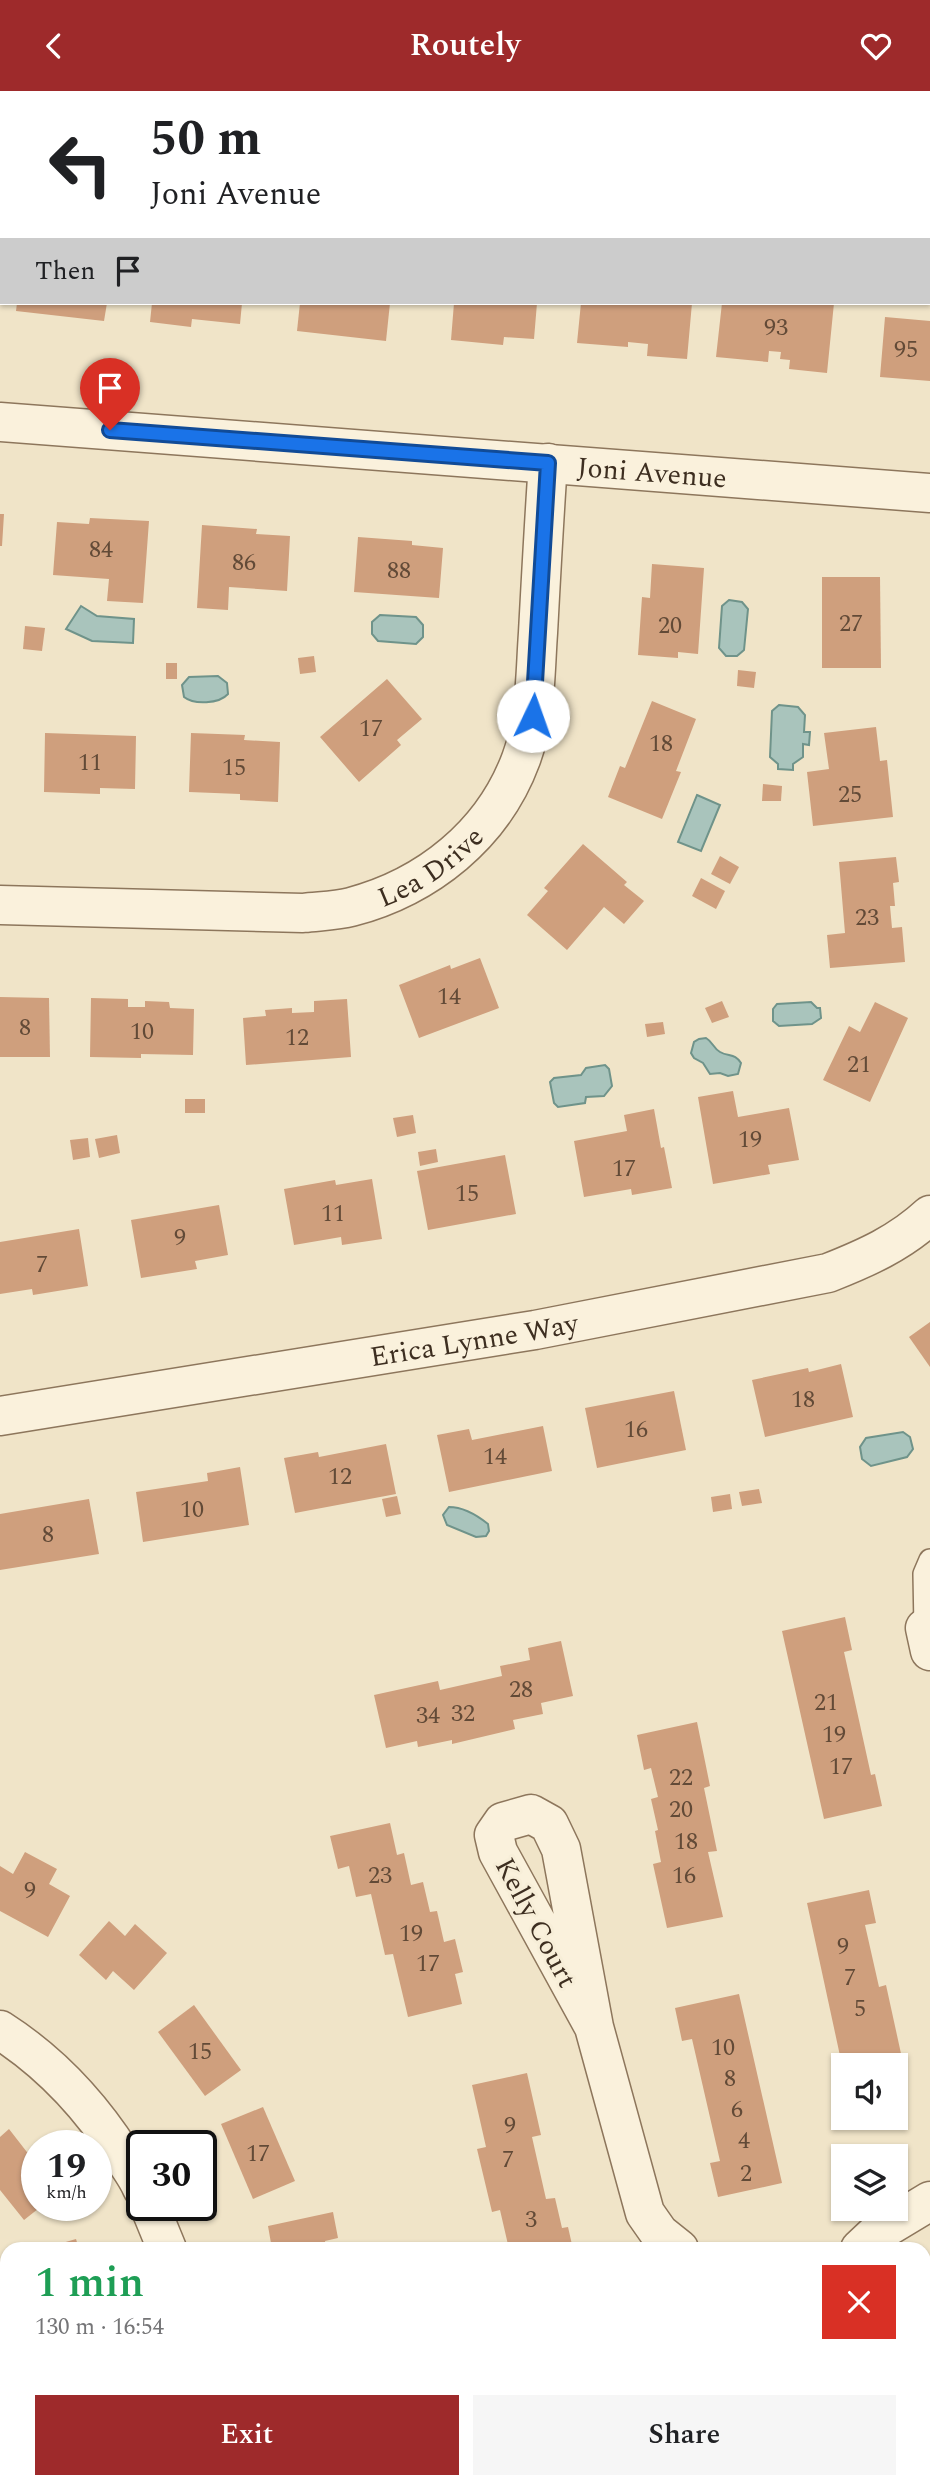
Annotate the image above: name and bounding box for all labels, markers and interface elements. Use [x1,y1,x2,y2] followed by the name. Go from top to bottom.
[409,21,521,70] text: Routely
[35,27,73,65] icon: back
[857,27,895,65] icon: heart
[150,102,261,177] text: 50 m
[35,119,126,210] icon: left
[150,170,321,219] text: Joni Avenue
[35,251,95,291] text: Then
[109,252,147,290] icon: arrive
[764,310,788,346] house number: 93
[894,332,918,368] house number: 95
[80,358,140,430] pin
[91,369,129,407] icon: arrive
[576,446,728,500] street label: Joni Avenue
[89,532,113,568] house number: 84
[232,545,256,581] house number: 86
[387,553,411,589] house number: 88
[839,606,863,642] house number: 27
[658,608,682,644] house number: 20
[496,679,570,753] position arrow
[359,711,383,747] house number: 17
[649,726,673,762] house number: 18
[78,745,102,781] house number: 11
[222,750,246,786] house number: 15
[838,777,862,813] house number: 25
[371,817,494,919] street label: Lea Drive
[855,900,879,936] house number: 23
[437,979,461,1015] house number: 14
[19,1010,31,1046] house number: 8
[130,1014,154,1050] house number: 10
[285,1020,309,1056] house number: 12
[847,1047,871,1083] house number: 21
[738,1122,762,1158] house number: 19
[612,1151,636,1187] house number: 17
[455,1176,479,1212] house number: 15
[321,1196,345,1232] house number: 11
[174,1220,186,1256] house number: 9
[36,1247,48,1283] house number: 7
[367,1302,583,1379] street label: Erica Lynne Way
[791,1382,815,1418] house number: 18
[624,1412,648,1448] house number: 16
[483,1439,507,1475] house number: 14
[328,1459,352,1495] house number: 12
[180,1492,204,1528] house number: 10
[42,1517,54,1553] house number: 8
[509,1672,533,1708] house number: 28
[814,1685,838,1721] house number: 21
[451,1696,475,1732] house number: 32
[416,1698,440,1734] house number: 34
[822,1717,846,1753] house number: 19
[829,1749,853,1785] house number: 17
[669,1760,693,1796] house number: 22
[669,1792,693,1828] house number: 20
[674,1824,698,1860] house number: 18
[483,1850,588,1996] street label: Kelly Court
[368,1858,392,1894] house number: 23
[672,1858,696,1894] house number: 16
[24,1873,36,1909] house number: 9
[399,1916,423,1952] house number: 19
[837,1929,849,1965] house number: 9
[416,1946,440,1982] house number: 17
[844,1960,856,1996] house number: 7
[854,1991,866,2027] house number: 5
[711,2030,735,2066] house number: 10
[188,2034,212,2070] house number: 15
[831,2053,908,2221] map controls
[831,2053,908,2130] button: sound
[724,2061,736,2097] house number: 8
[731,2092,743,2128] house number: 6
[504,2108,516,2144] house number: 9
[738,2123,750,2159] house number: 4
[126,2130,217,2221] speed limit sign: 30
[246,2136,270,2172] house number: 17
[47,2140,86,2193] text: 19
[502,2142,514,2178] house number: 7
[831,2144,908,2221] button: layers
[740,2156,752,2192] house number: 2
[46,2179,87,2206] text: km/h
[525,2202,537,2238] house number: 3
[35,2252,144,2315] text: 1 min
[822,2265,896,2339] button: close
[35,2310,164,2345] text: 130 m · 16:54
[35,2395,459,2475] button: Exit
[473,2395,896,2475] button: Share

